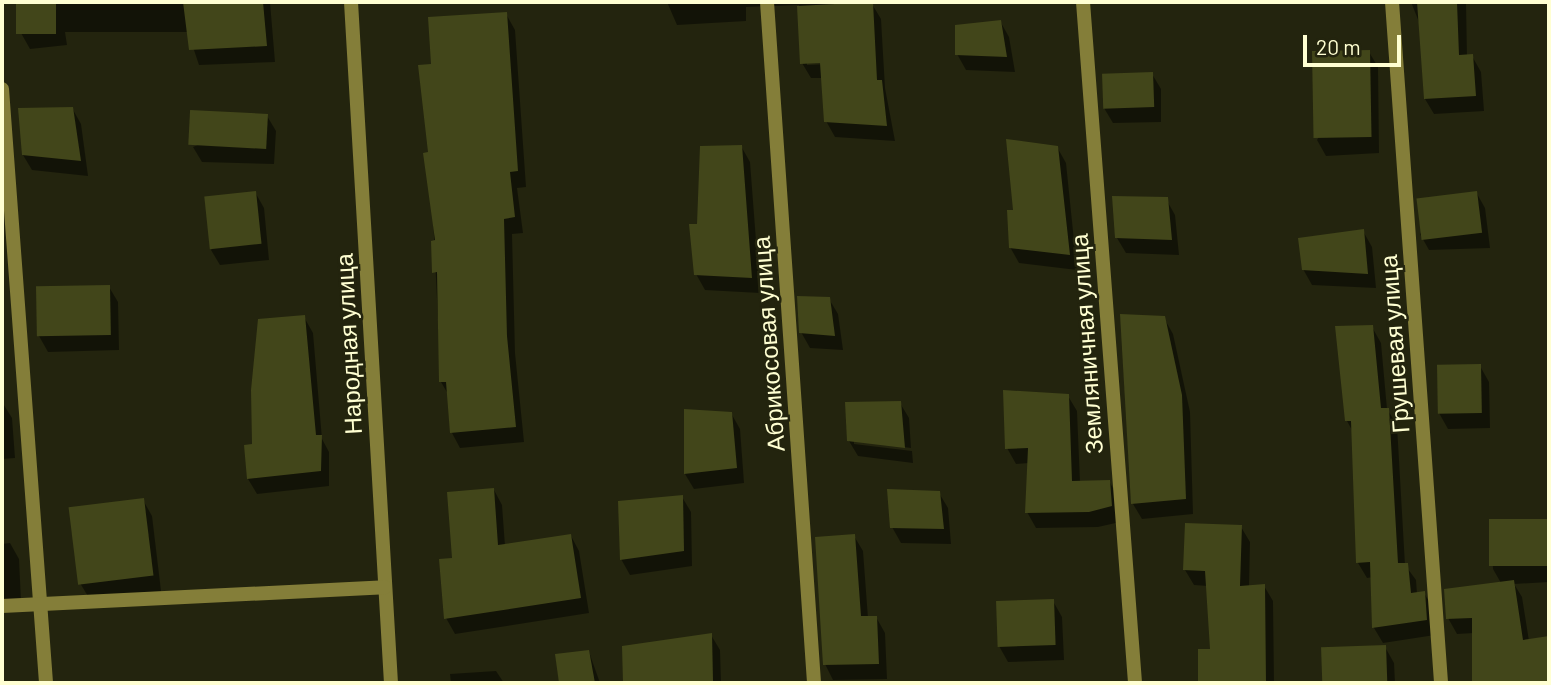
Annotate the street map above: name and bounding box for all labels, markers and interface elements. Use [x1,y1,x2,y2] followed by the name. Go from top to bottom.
[1306,21,1404,65] scale bar
[1316,34,1361,59] text: 20 m
[1064,233,1108,455] street label: Земляничная улица
[746,235,790,453] street label: Абрикосовая улица
[329,253,367,435] street label: Народная улица
[1373,254,1415,434] street label: Грушевая улица

